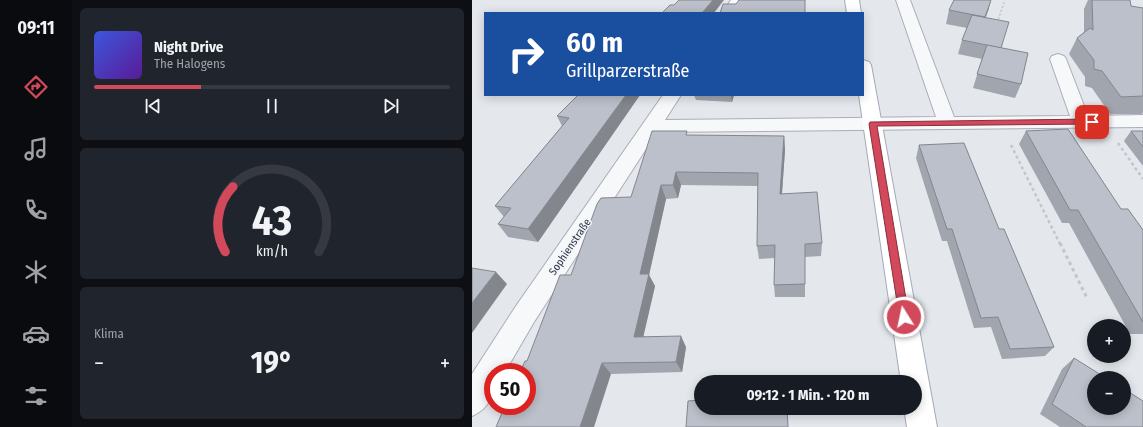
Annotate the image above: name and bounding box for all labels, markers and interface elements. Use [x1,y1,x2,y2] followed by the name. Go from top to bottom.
[17,17,55,39] text: 09:11
[566,26,623,59] text: 60 m
[500,28,552,80] icon: right
[154,38,223,56] text: Night Drive
[154,56,225,71] text: The Halogens
[566,60,690,82] text: Grillparzerstraße
[22,73,50,101] icon: directions
[142,95,164,117] icon: previous
[261,95,283,117] icon: pause
[380,95,402,117] icon: next
[1075,105,1109,139] pin
[1081,111,1103,133] icon: arrive
[22,135,50,163] icon: music
[252,195,292,245] text: 43
[22,196,50,224] icon: phone
[546,216,594,278] street label: Sophienstraße
[256,242,288,259] text: km/h
[22,258,50,286] icon: climate
[883,296,925,338] position arrow
[1087,319,1131,415] map controls
[1087,319,1131,363] button: +
[22,320,50,348] icon: car
[94,326,124,341] text: Klima
[251,345,293,381] text: 19°
[94,350,104,377] text: −
[440,350,450,377] text: +
[484,363,536,415] speed limit sign: 50
[1087,371,1131,415] button: −
[22,382,50,410] icon: filters
[747,386,869,404] text: 09:12 · 1 Min. · 120 m

